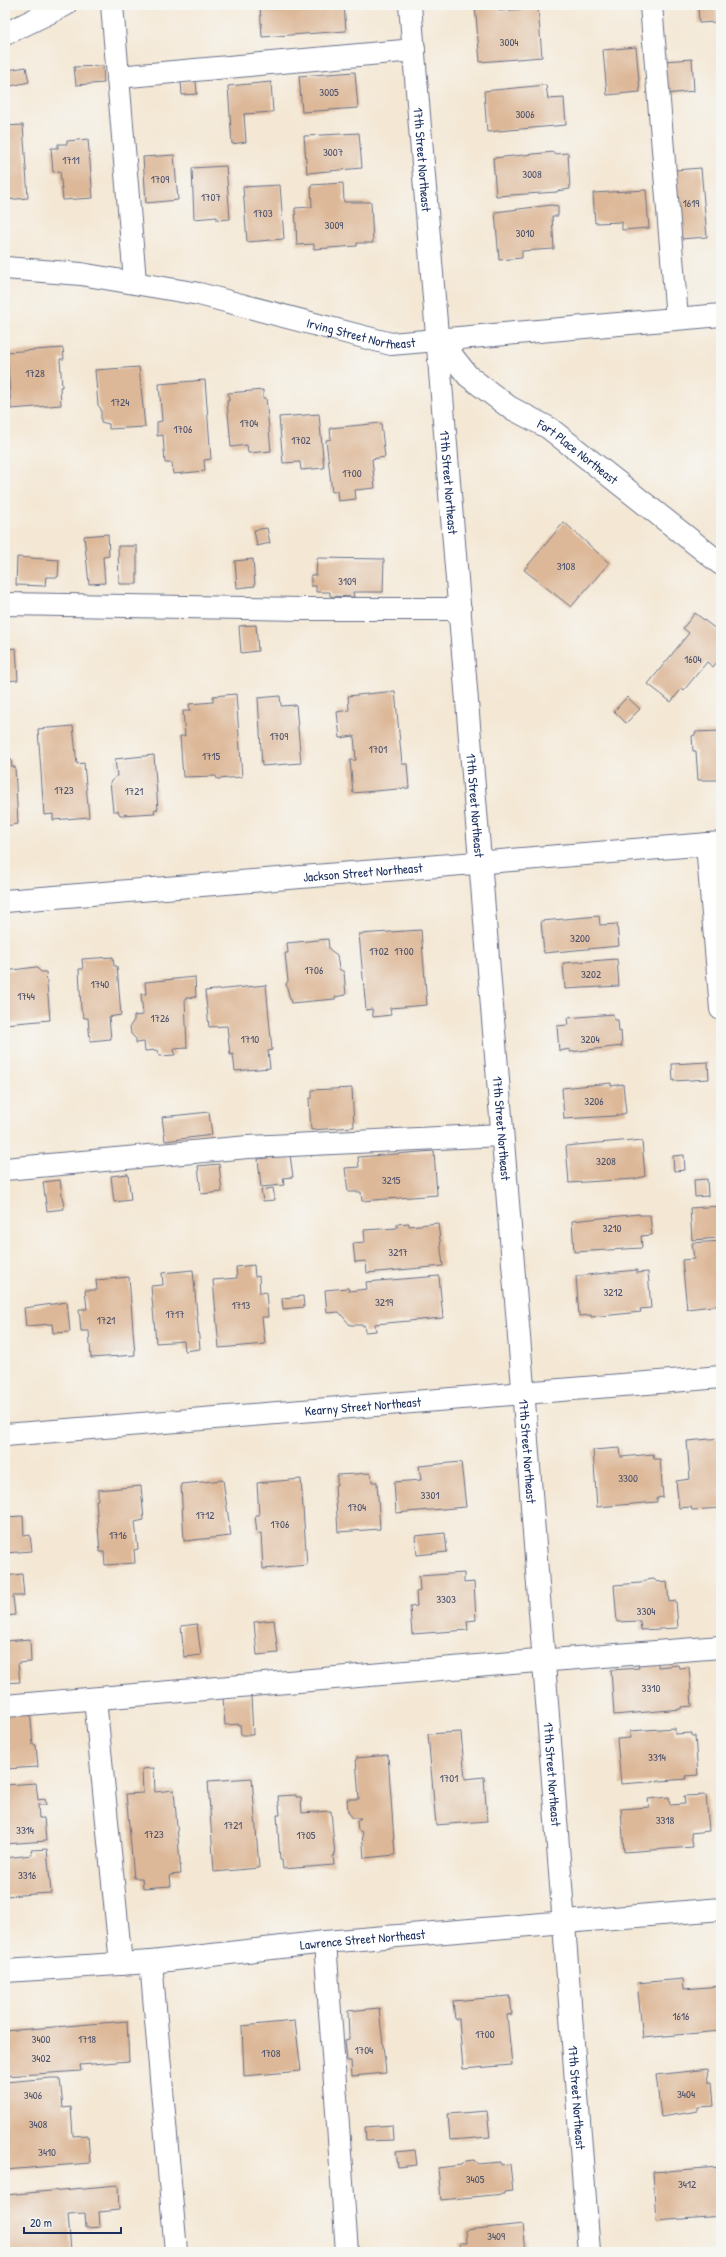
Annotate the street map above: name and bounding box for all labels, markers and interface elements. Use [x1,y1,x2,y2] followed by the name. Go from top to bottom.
[500,35,518,49] house number: 3004
[319,85,339,99] house number: 3005
[409,107,436,213] street label: 17th Street Northeast
[515,107,535,121] house number: 3006
[323,145,343,159] house number: 3007
[62,153,80,167] house number: 1711
[522,167,542,181] house number: 3008
[151,172,169,186] house number: 1709
[201,190,221,204] house number: 1707
[683,196,699,210] house number: 1619
[253,206,273,220] house number: 1703
[325,218,343,232] house number: 3009
[516,226,534,240] house number: 3010
[305,313,416,353] street label: Irving Street Northeast
[25,366,45,380] house number: 1728
[111,395,129,409] house number: 1724
[533,414,622,489] street label: Fort Place Northeast
[240,416,258,430] house number: 1704
[174,422,193,436] house number: 1706
[436,430,462,536] street label: 17th Street Northeast
[291,433,311,447] house number: 1702
[342,466,362,480] house number: 1700
[557,559,576,573] house number: 3108
[338,574,356,588] house number: 3109
[684,652,702,666] house number: 1604
[270,729,288,743] house number: 1709
[369,742,387,756] house number: 1701
[202,749,220,763] house number: 1715
[462,753,489,859] street label: 17th Street Northeast
[54,783,74,797] house number: 1723
[125,784,143,798] house number: 1721
[302,858,424,886] street label: Jackson Street Northeast
[570,931,590,945] house number: 3200
[369,944,389,958] house number: 1702
[394,944,414,958] house number: 1700
[305,963,324,977] house number: 1706
[581,967,601,981] house number: 3202
[91,977,109,991] house number: 1740
[17,989,35,1003] house number: 1744
[151,1011,170,1025] house number: 1726
[241,1032,259,1046] house number: 1710
[580,1032,600,1046] house number: 3204
[489,1075,515,1182] street label: 17th Street Northeast
[584,1094,604,1108] house number: 3206
[596,1154,616,1168] house number: 3208
[382,1173,401,1187] house number: 3215
[603,1221,622,1235] house number: 3210
[388,1245,408,1259] house number: 3217
[603,1285,623,1299] house number: 3212
[375,1295,393,1309] house number: 3219
[232,1298,250,1312] house number: 1713
[166,1307,184,1321] house number: 1717
[97,1313,115,1327] house number: 1721
[304,1392,422,1420] street label: Kearny Street Northeast
[515,1398,541,1504] street label: 17th Street Northeast
[618,1471,638,1485] house number: 3300
[421,1488,439,1502] house number: 3301
[348,1500,366,1514] house number: 1704
[196,1508,214,1522] house number: 1712
[271,1517,290,1531] house number: 1706
[109,1528,128,1542] house number: 1716
[436,1592,456,1606] house number: 3303
[637,1604,655,1618] house number: 3304
[642,1681,660,1695] house number: 3310
[540,1722,565,1828] street label: 17th Street Northeast
[648,1750,666,1764] house number: 3314
[440,1771,458,1785] house number: 1701
[656,1813,675,1827] house number: 3318
[224,1818,242,1832] house number: 1721
[16,1823,34,1837] house number: 3314
[144,1827,164,1841] house number: 1723
[296,1828,316,1842] house number: 1705
[18,1868,37,1882] house number: 3316
[299,1925,426,1954] street label: Lawrence Street Northeast
[673,2009,690,2023] house number: 1616
[475,2027,495,2041] house number: 1700
[32,2032,51,2046] house number: 3400
[78,2032,96,2046] house number: 1718
[355,2043,373,2057] house number: 1704
[564,2045,590,2151] street label: 17th Street Northeast
[261,2046,281,2060] house number: 1708
[31,2051,51,2065] house number: 3402
[677,2087,695,2101] house number: 3404
[24,2088,43,2102] house number: 3406
[29,2117,48,2131] house number: 3408
[38,2145,56,2159] house number: 3410
[466,2172,485,2186] house number: 3405
[678,2177,696,2191] house number: 3412
[24,2209,121,2235] scale bar
[30,2214,52,2231] text: 20 m
[487,2229,505,2243] house number: 3409

